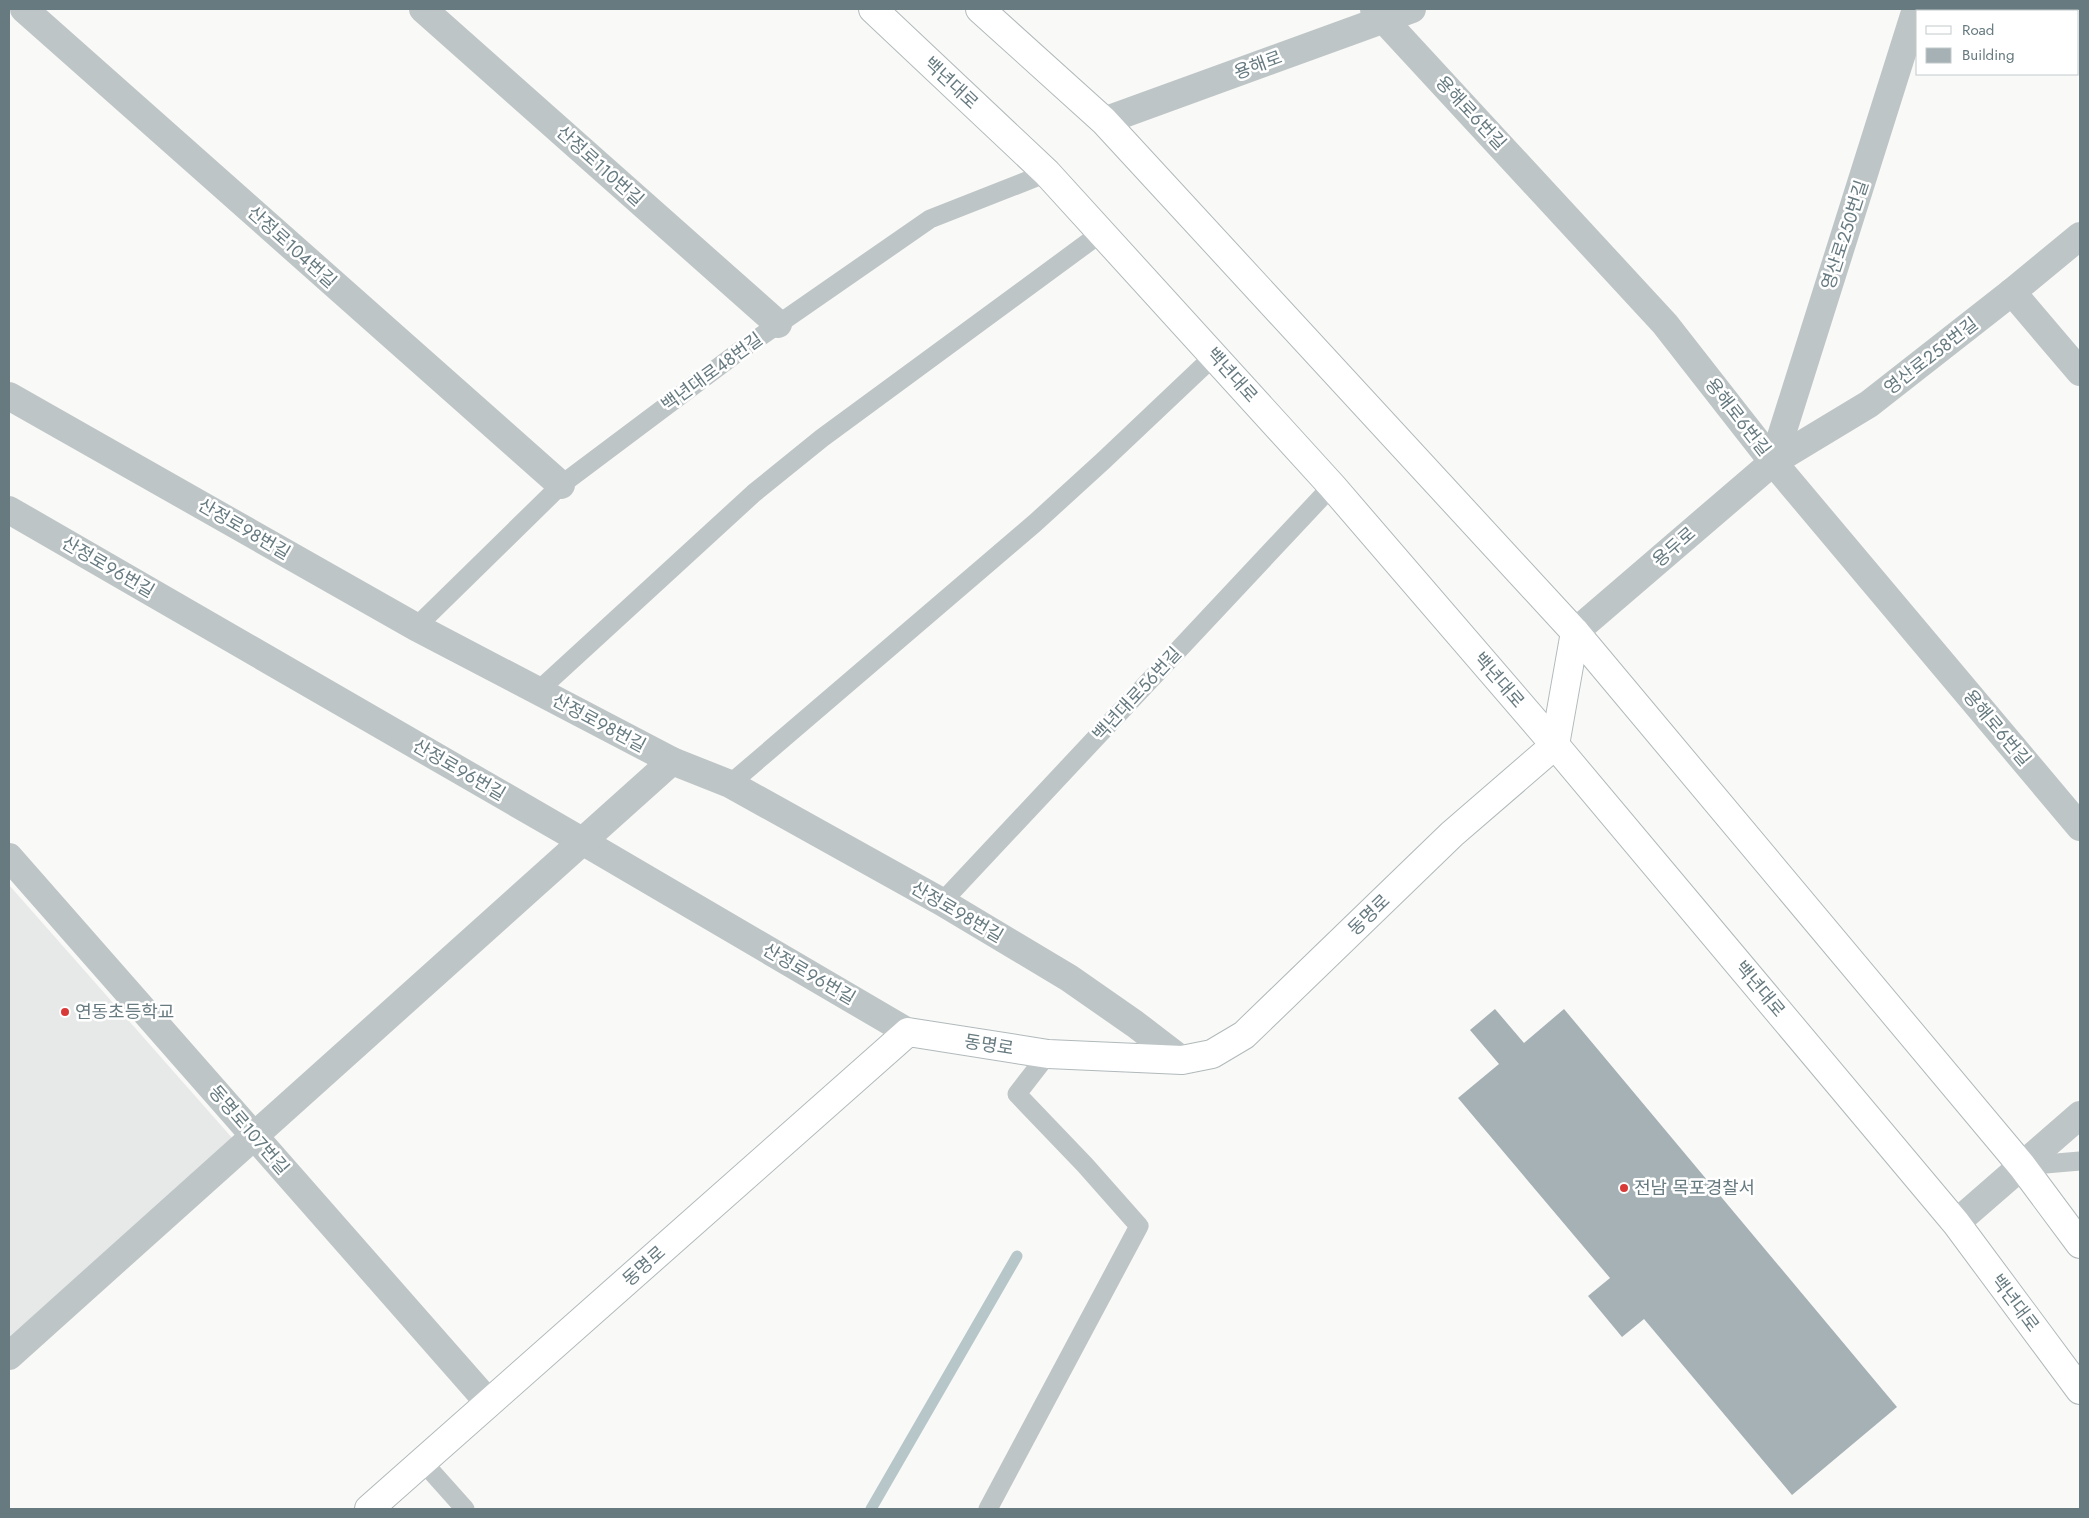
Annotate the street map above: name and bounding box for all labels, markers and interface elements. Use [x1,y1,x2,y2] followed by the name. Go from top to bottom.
[1916,10,2079,75] legend
[1962,19,1994,41] text: Road
[1230,44,1286,86] street label: 용해로
[1962,44,2014,66] text: Building
[918,51,984,115] street label: 백년대로
[1430,70,1512,156] street label: 용해로6번길
[550,120,650,212] street label: 산정로110번길
[1815,177,1875,293] street label: 영산로250번길
[242,200,342,294] street label: 산정로104번길
[1878,311,1984,401] street label: 영산로258번길
[656,326,768,418] street label: 백년대로48번길
[1200,342,1264,408] street label: 백년대로
[1699,372,1777,462] street label: 용해로6번길
[193,492,295,566] street label: 산정로98번길
[1647,521,1701,573] street label: 용두로
[57,530,159,604] street label: 산정로96번길
[1087,641,1187,747] street label: 백년대로56번길
[1467,646,1531,714] street label: 백년대로
[1957,684,2037,772] street label: 용해로6번길
[547,687,651,759] street label: 산정로98번길
[408,733,510,807] street label: 산정로96번길
[906,875,1008,949] street label: 산정로98번길
[1342,888,1396,942] street label: 동명로
[758,937,860,1011] street label: 산정로96번길
[1729,955,1791,1023] street label: 백년대로
[75,999,174,1025] place label: 연동초등학교
[59,1006,71,1018] marker: 연동초등학교
[962,1028,1016,1062] street label: 동명로
[203,1080,295,1180] street label: 동명로107번길
[1634,1175,1755,1201] place label: 전남 목포경찰서
[1618,1182,1630,1194] marker: 전남 목포경찰서
[617,1240,671,1292] street label: 동명로
[1985,1269,2045,1337] street label: 백년대로

